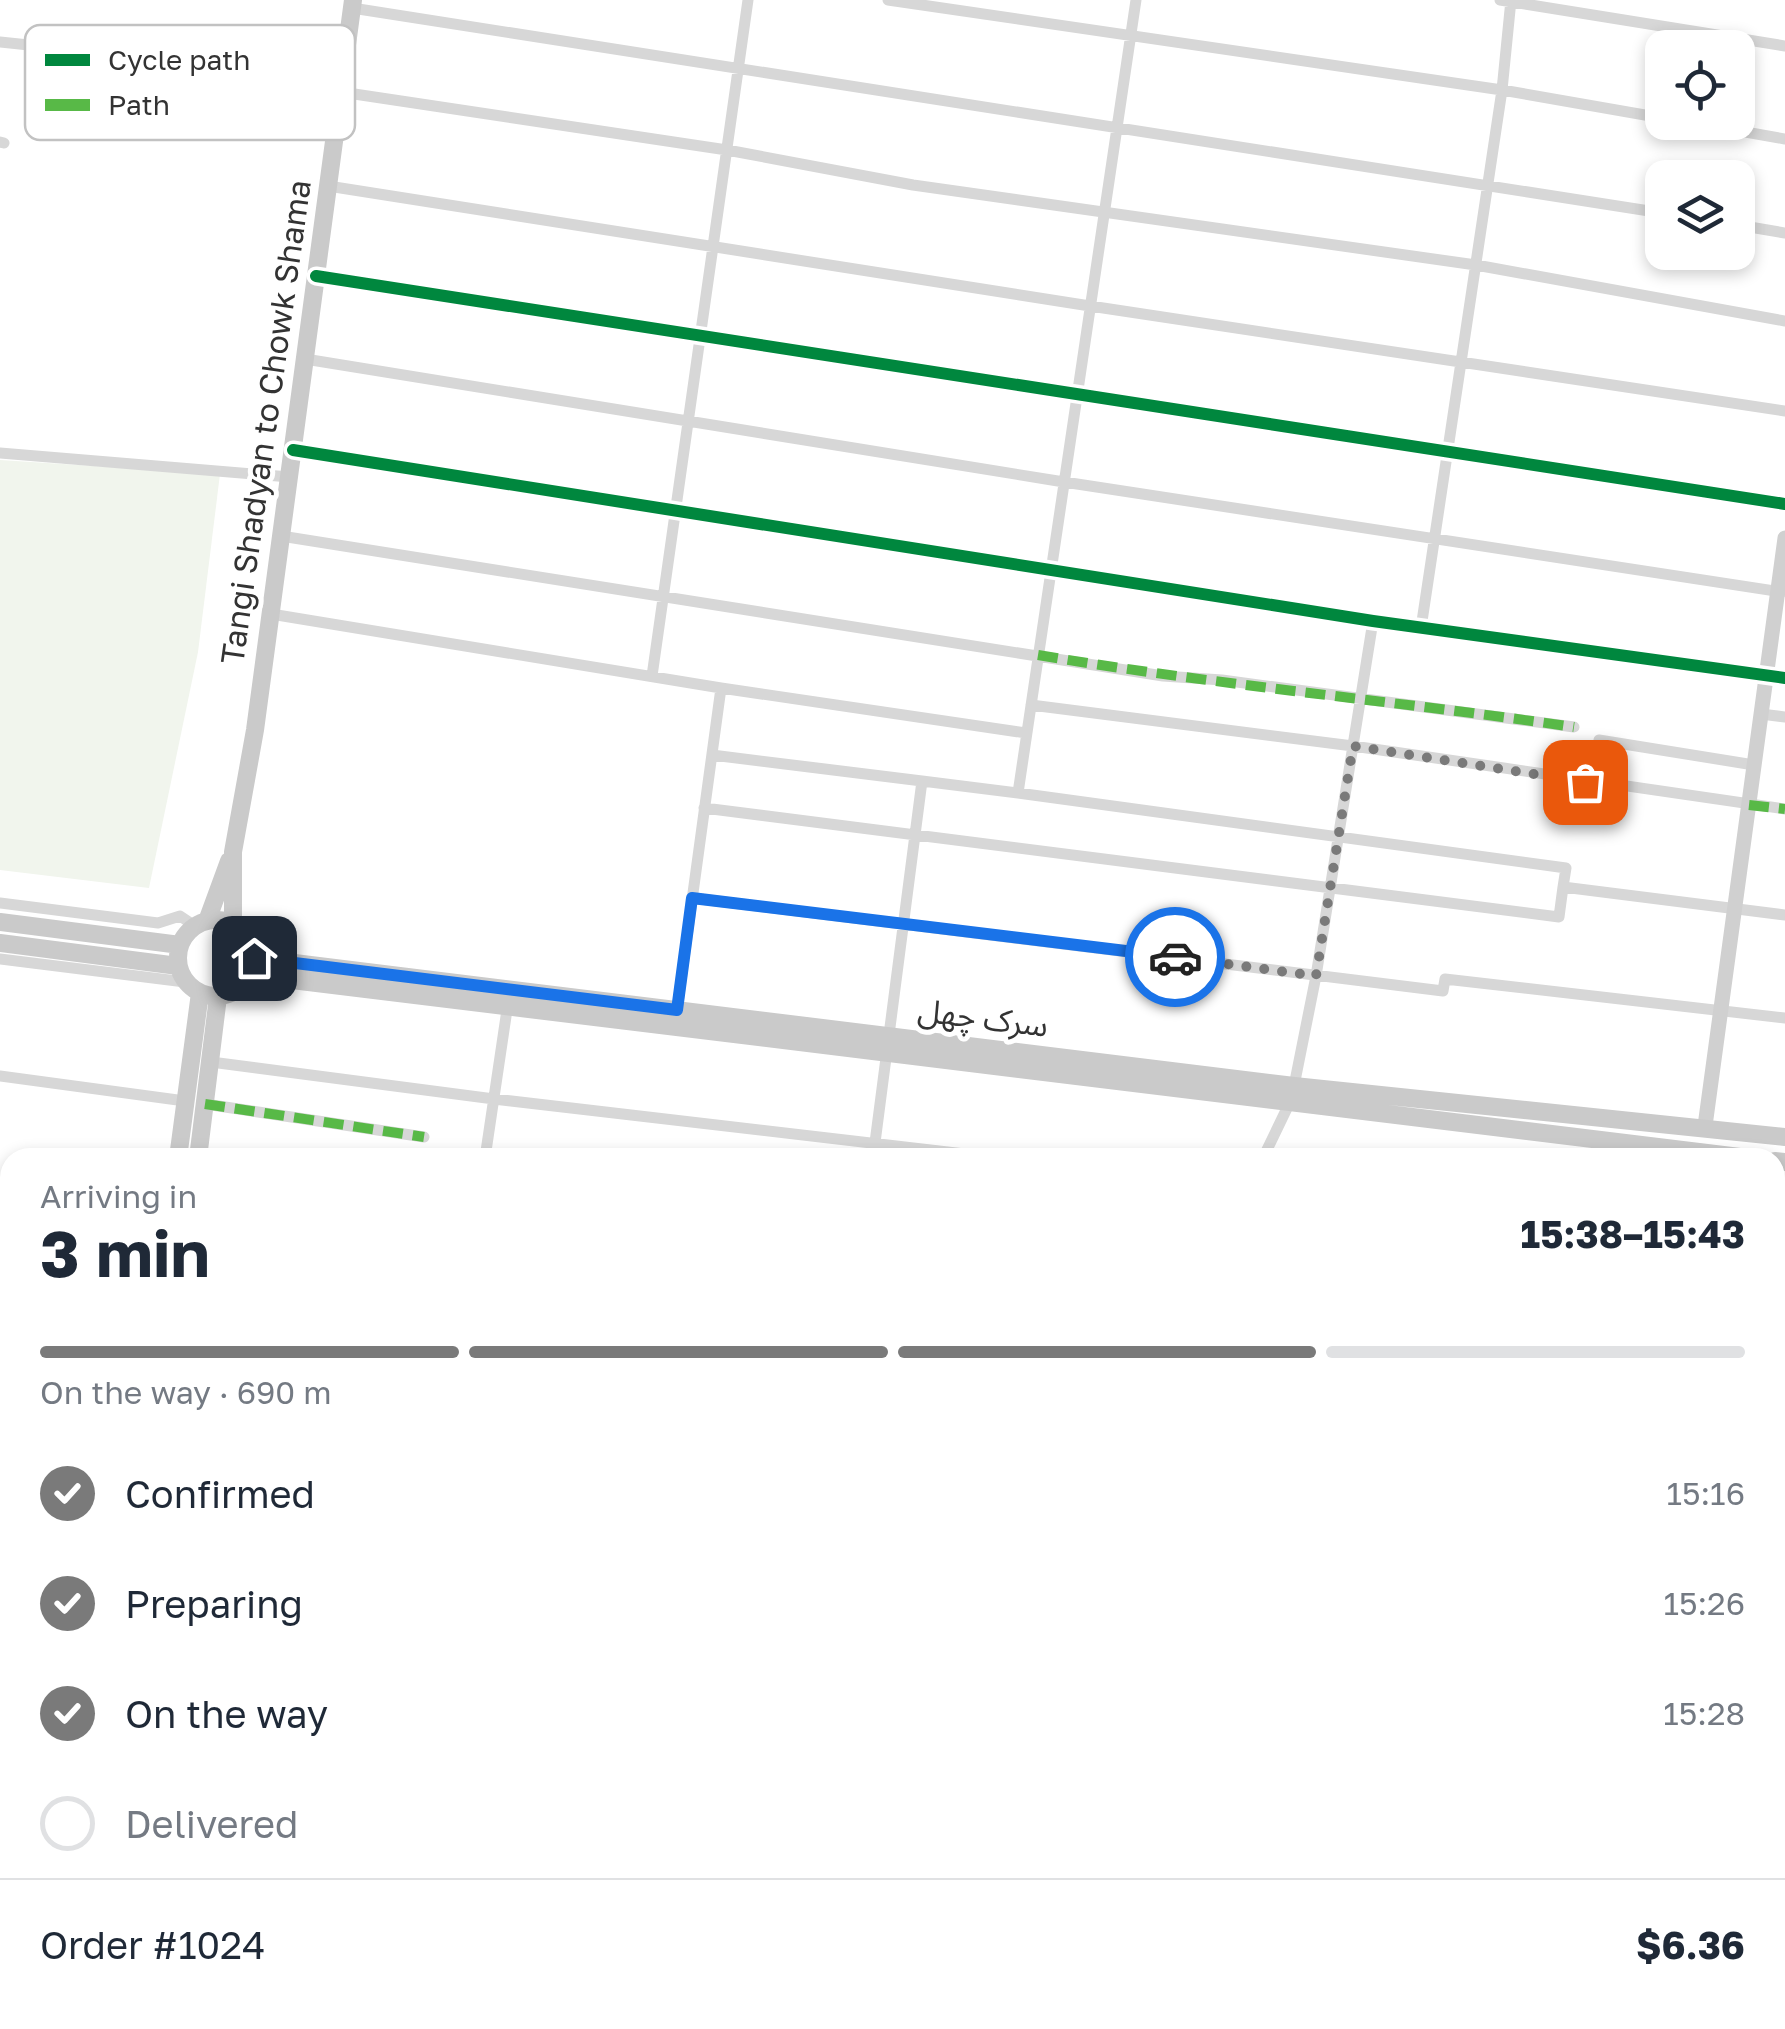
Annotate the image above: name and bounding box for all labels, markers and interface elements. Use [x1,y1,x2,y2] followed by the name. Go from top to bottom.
[25,25,355,140] legend
[1645,30,1755,270] map controls
[1645,30,1755,140] button: locate
[108,43,251,76] text: Cycle path
[108,88,170,121] text: Path
[1645,160,1755,270] button: layers
[212,177,318,666] street label: Tangi Shadyan to Chowk Shama
[1543,740,1628,825] pin
[1558,755,1613,810] icon: bag
[1125,907,1225,1007] courier
[212,916,297,1001] pin
[1148,930,1203,985] icon: car
[227,931,282,986] icon: home
[916,990,1050,1046] street label: سرک چهل
[40,1177,197,1215] text: Arriving in
[1521,1211,1745,1256] text: 15:38–15:43
[40,1213,210,1291] text: 3 min
[40,1373,332,1411] text: On the way · 690 m
[40,1466,95,1521] icon: check
[125,1471,315,1516] text: Confirmed
[1666,1474,1745,1512] text: 15:16
[40,1576,95,1631] icon: check
[125,1581,303,1626] text: Preparing
[1663,1584,1745,1622] text: 15:26
[40,1686,95,1741] icon: check
[125,1691,328,1736] text: On the way
[1663,1694,1745,1732] text: 15:28
[125,1801,298,1846] text: Delivered
[40,1922,265,1967] text: Order #1024
[1636,1922,1745,1967] text: $6.36

